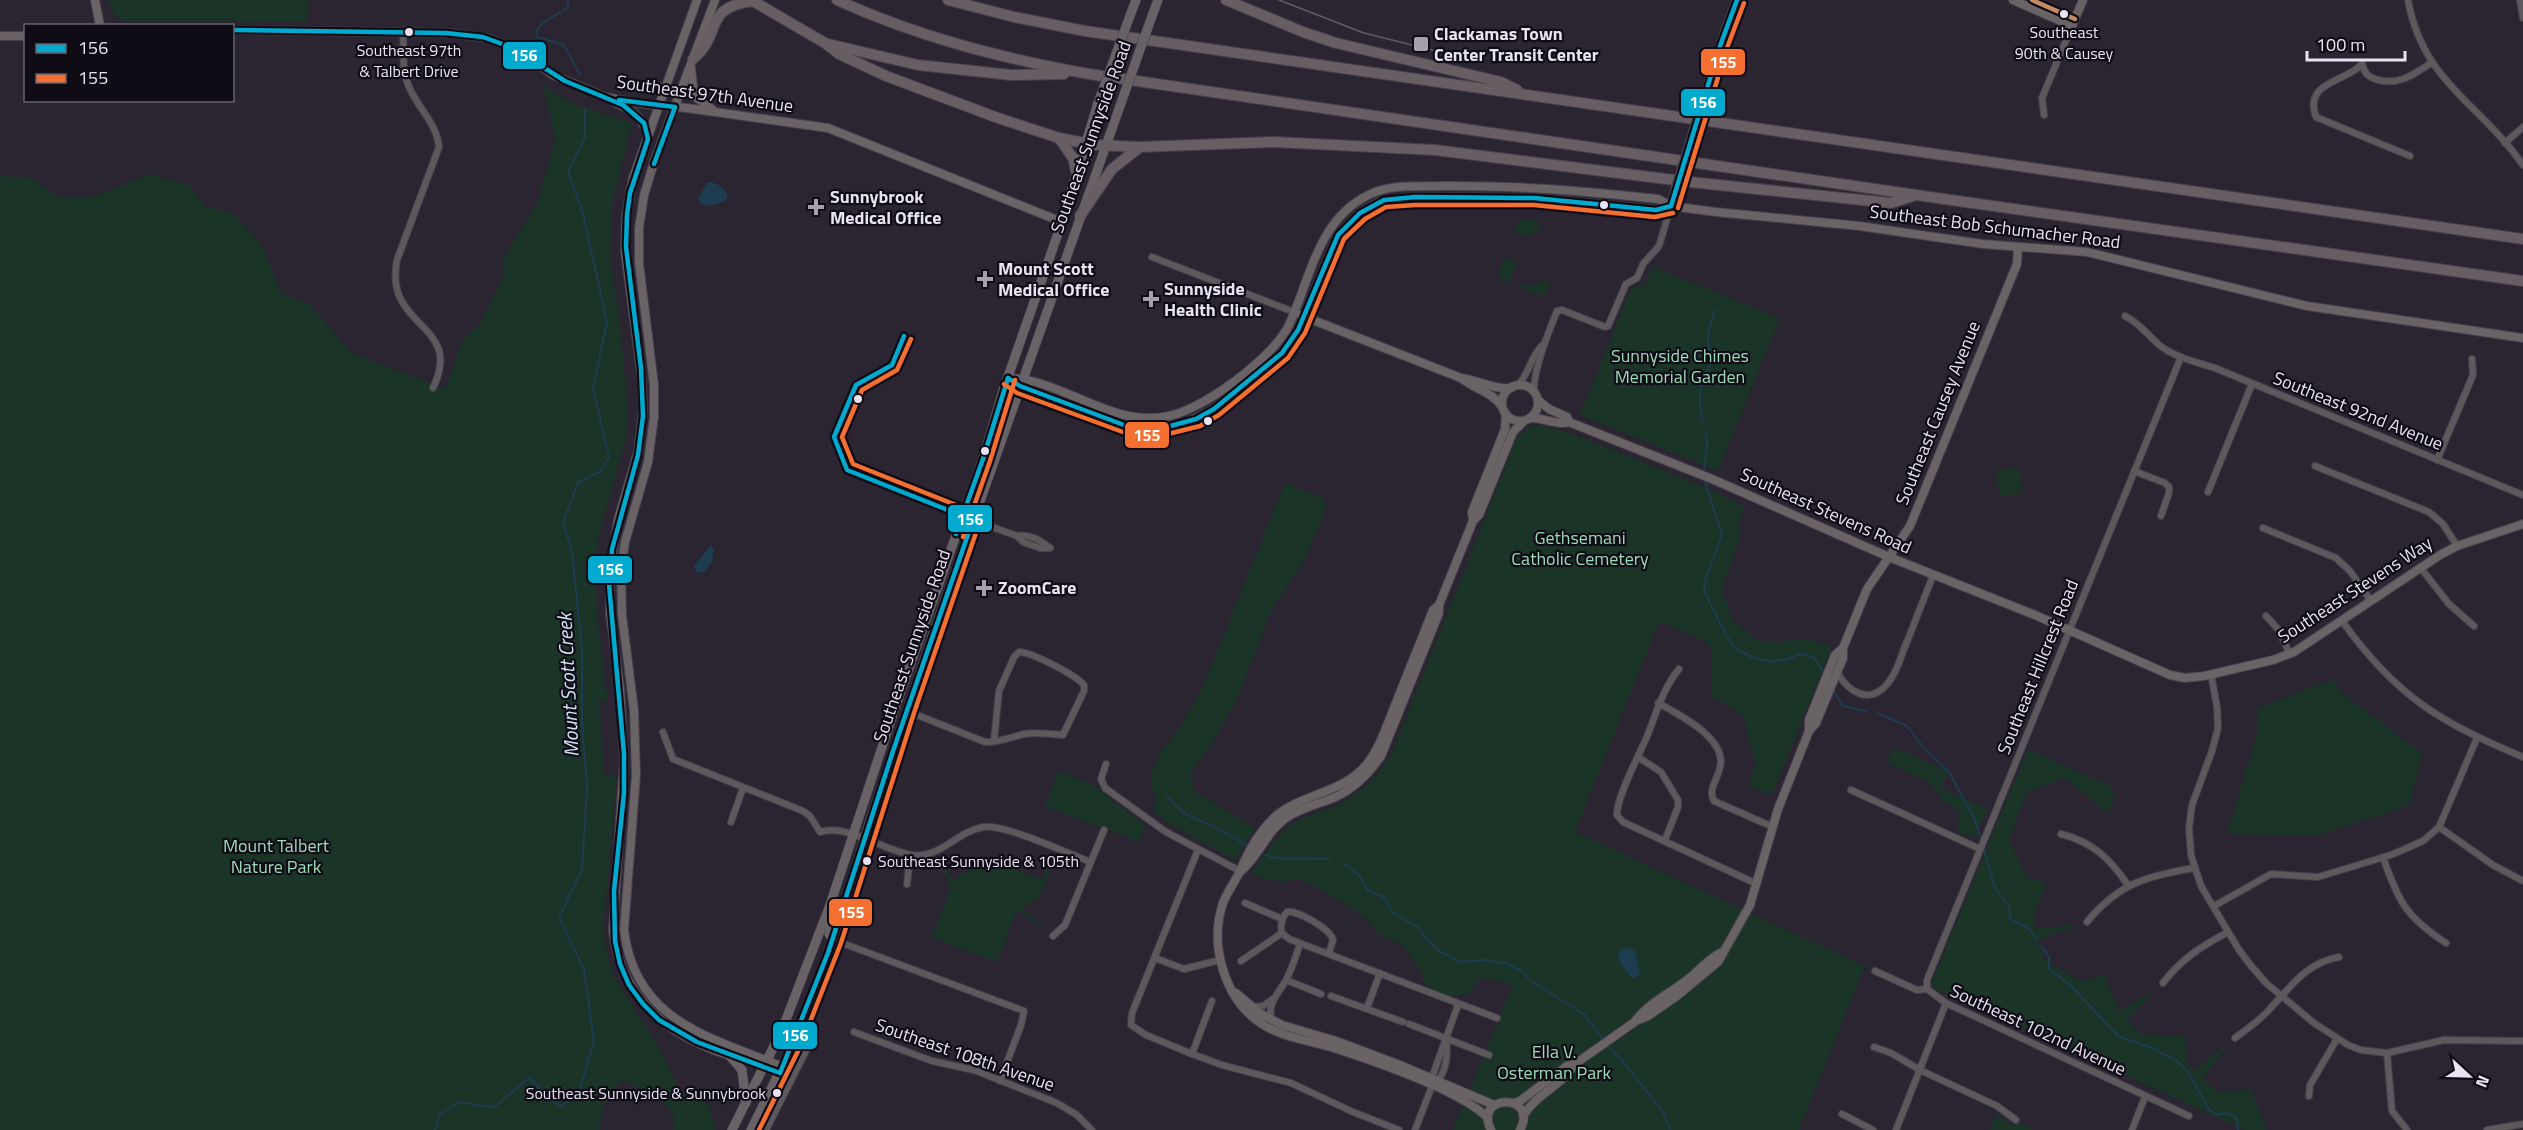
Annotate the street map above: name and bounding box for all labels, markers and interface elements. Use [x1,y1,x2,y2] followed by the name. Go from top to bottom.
[2058,8,2070,20] marker: Southeast 90th & Causey
[1434,20,1599,68] place label: Clackamas Town Center Transit Center
[2015,20,2114,65] place label: Southeast 90th & Causey
[24,24,234,102] legend
[2307,24,2404,62] scale bar
[403,26,415,38] marker: Southeast 97th & Talbert Drive
[2316,31,2365,58] text: 100 m
[78,34,108,61] text: 156
[1412,35,1430,53] marker: Clackamas Town Center Transit Center
[1043,37,1138,237] street label: Southeast Sunnyside Road
[357,38,461,83] place label: Southeast 97th & Talbert Drive
[502,41,547,70] line badge: 156
[511,43,537,67] text: 156
[1700,48,1746,76] line badge: 155
[1710,50,1736,74] text: 155
[78,64,108,91] text: 155
[615,68,795,119] street label: Southeast 97th Avenue
[1680,88,1726,117] line badge: 156
[1690,90,1716,114] text: 156
[830,183,941,231] place label: Sunnybrook Medical Office
[807,198,825,216] marker: Sunnybrook Medical Office
[1868,198,2122,255] street label: Southeast Bob Schumacher Road
[1598,199,1610,211] unlabelled marker
[998,255,1109,303] place label: Mount Scott Medical Office
[976,270,994,288] marker: Mount Scott Medical Office
[1164,275,1262,323] place label: Sunnyside Health Clinic
[1142,290,1160,308] marker: Sunnyside Health Clinic
[1888,317,1987,509] street label: Southeast Causey Avenue
[1611,342,1749,390] park label: Sunnyside Chimes Memorial Garden
[2269,364,2447,457] street label: Southeast 92nd Avenue
[852,393,864,405] unlabelled marker
[1202,415,1214,427] unlabelled marker
[1124,421,1170,449] line badge: 155
[1134,423,1160,447] text: 155
[979,445,991,457] unlabelled marker
[1736,461,1916,560] street label: Southeast Stevens Road
[947,504,993,533] line badge: 156
[957,507,983,531] text: 156
[1511,524,1649,572] park label: Gethsemani Catholic Cemetery
[2272,529,2438,650] street label: Southeast Stevens Way
[866,546,957,746] street label: Southeast Sunnyside Road
[587,555,633,584] line badge: 156
[597,557,623,581] text: 156
[998,574,1077,601] place label: ZoomCare
[1990,575,2085,758] street label: Southeast Hillcrest Road
[975,579,993,597] marker: ZoomCare
[548,610,587,758] water label: Mount Scott Creek
[223,832,330,880] park label: Mount Talbert Nature Park
[878,849,1079,873] place label: Southeast Sunnyside & 105th
[861,855,873,867] marker: Southeast Sunnyside & 105th
[828,898,873,927] line badge: 155
[838,900,864,924] text: 155
[1946,977,2131,1082] street label: Southeast 102nd Avenue
[872,1011,1058,1098] street label: Southeast 108th Avenue
[772,1021,818,1050] line badge: 156
[782,1023,808,1047] text: 156
[1497,1038,1611,1086] park label: Ella V. Osterman Park
[2439,1046,2499,1106] north arrow
[2470,1072,2496,1091] text: N
[526,1081,766,1105] place label: Southeast Sunnyside & Sunnybrook
[771,1087,783,1099] marker: Southeast Sunnyside & Sunnybrook

